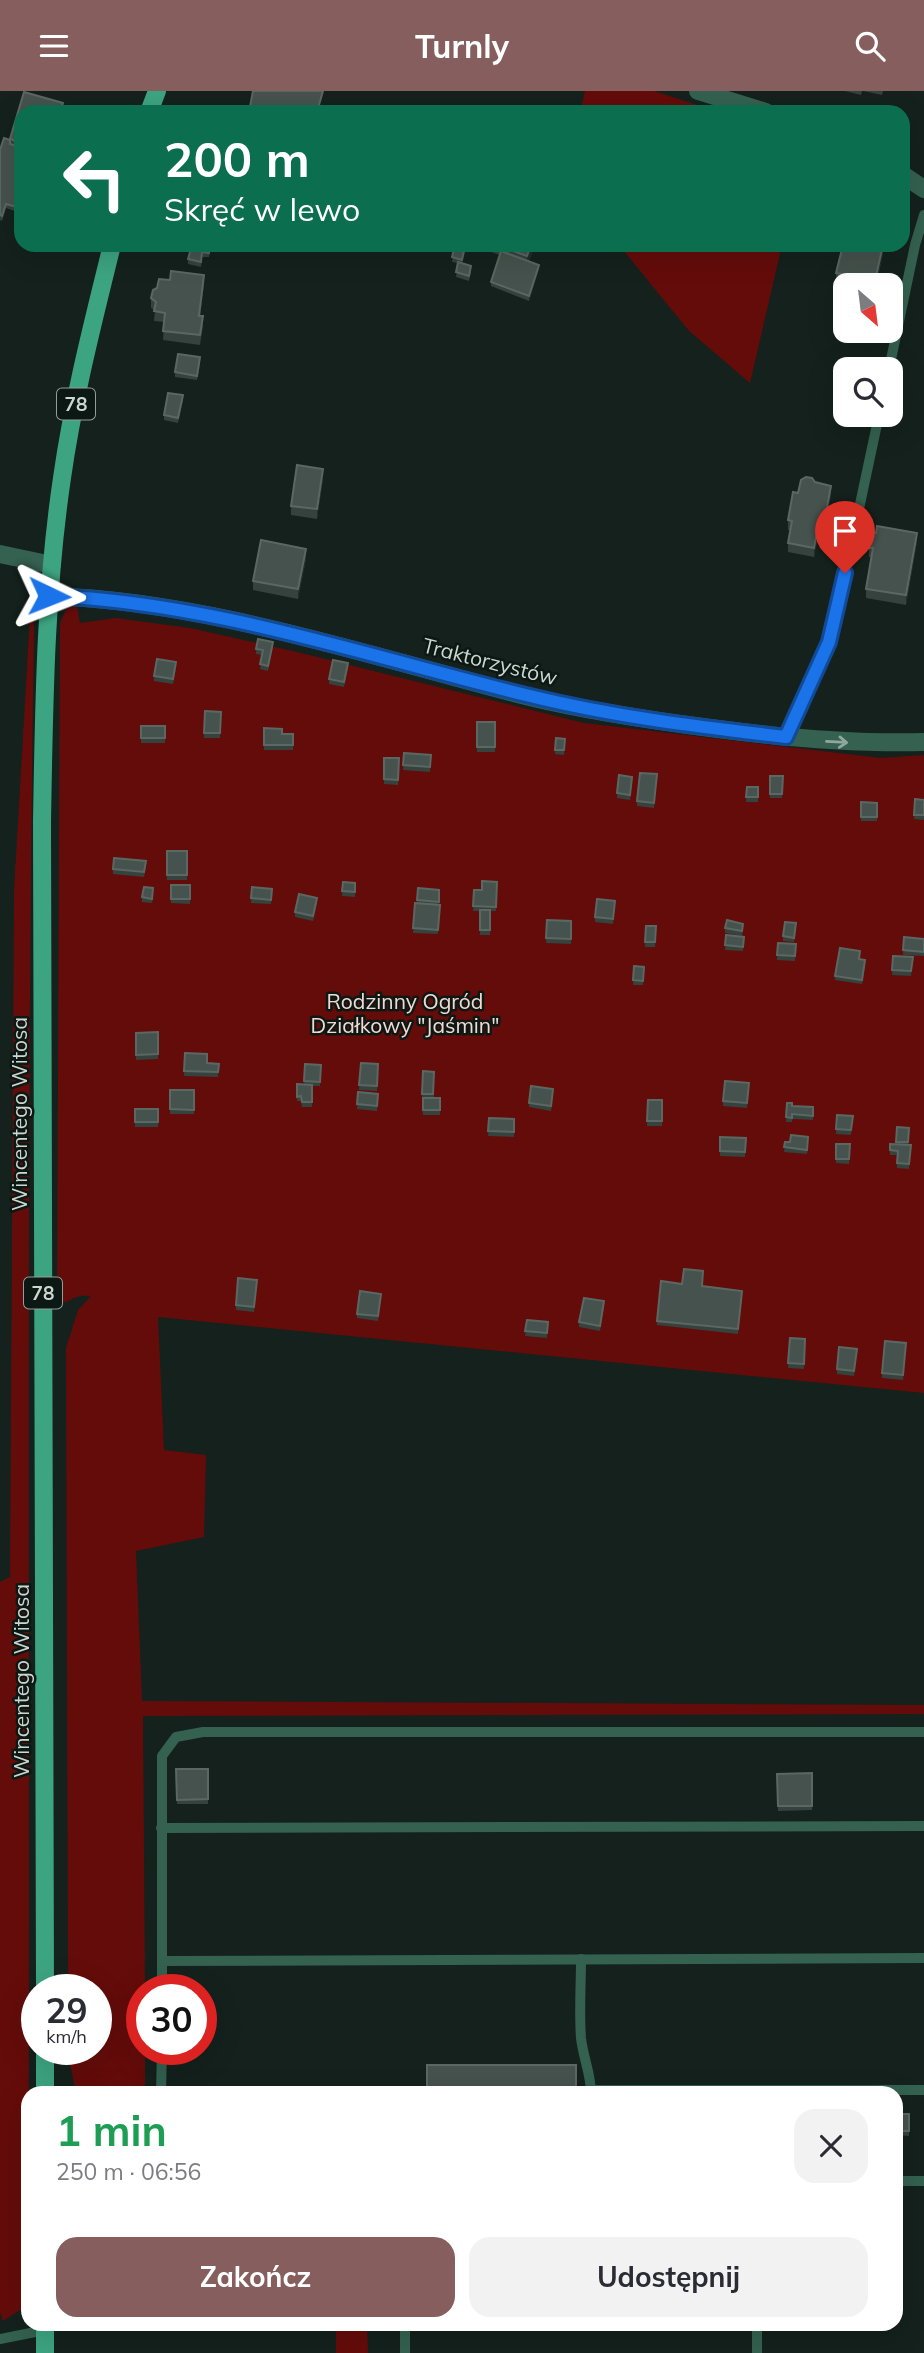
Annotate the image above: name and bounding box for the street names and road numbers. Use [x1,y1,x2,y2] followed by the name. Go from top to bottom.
[57,389,95,419] road number: 78
[420,632,560,690] street label: Traktorzystów
[6,1017,32,1211] street label: Wincentego Witosa
[24,1277,62,1309] road number: 78
[8,1584,34,1778] street label: Wincentego Witosa

